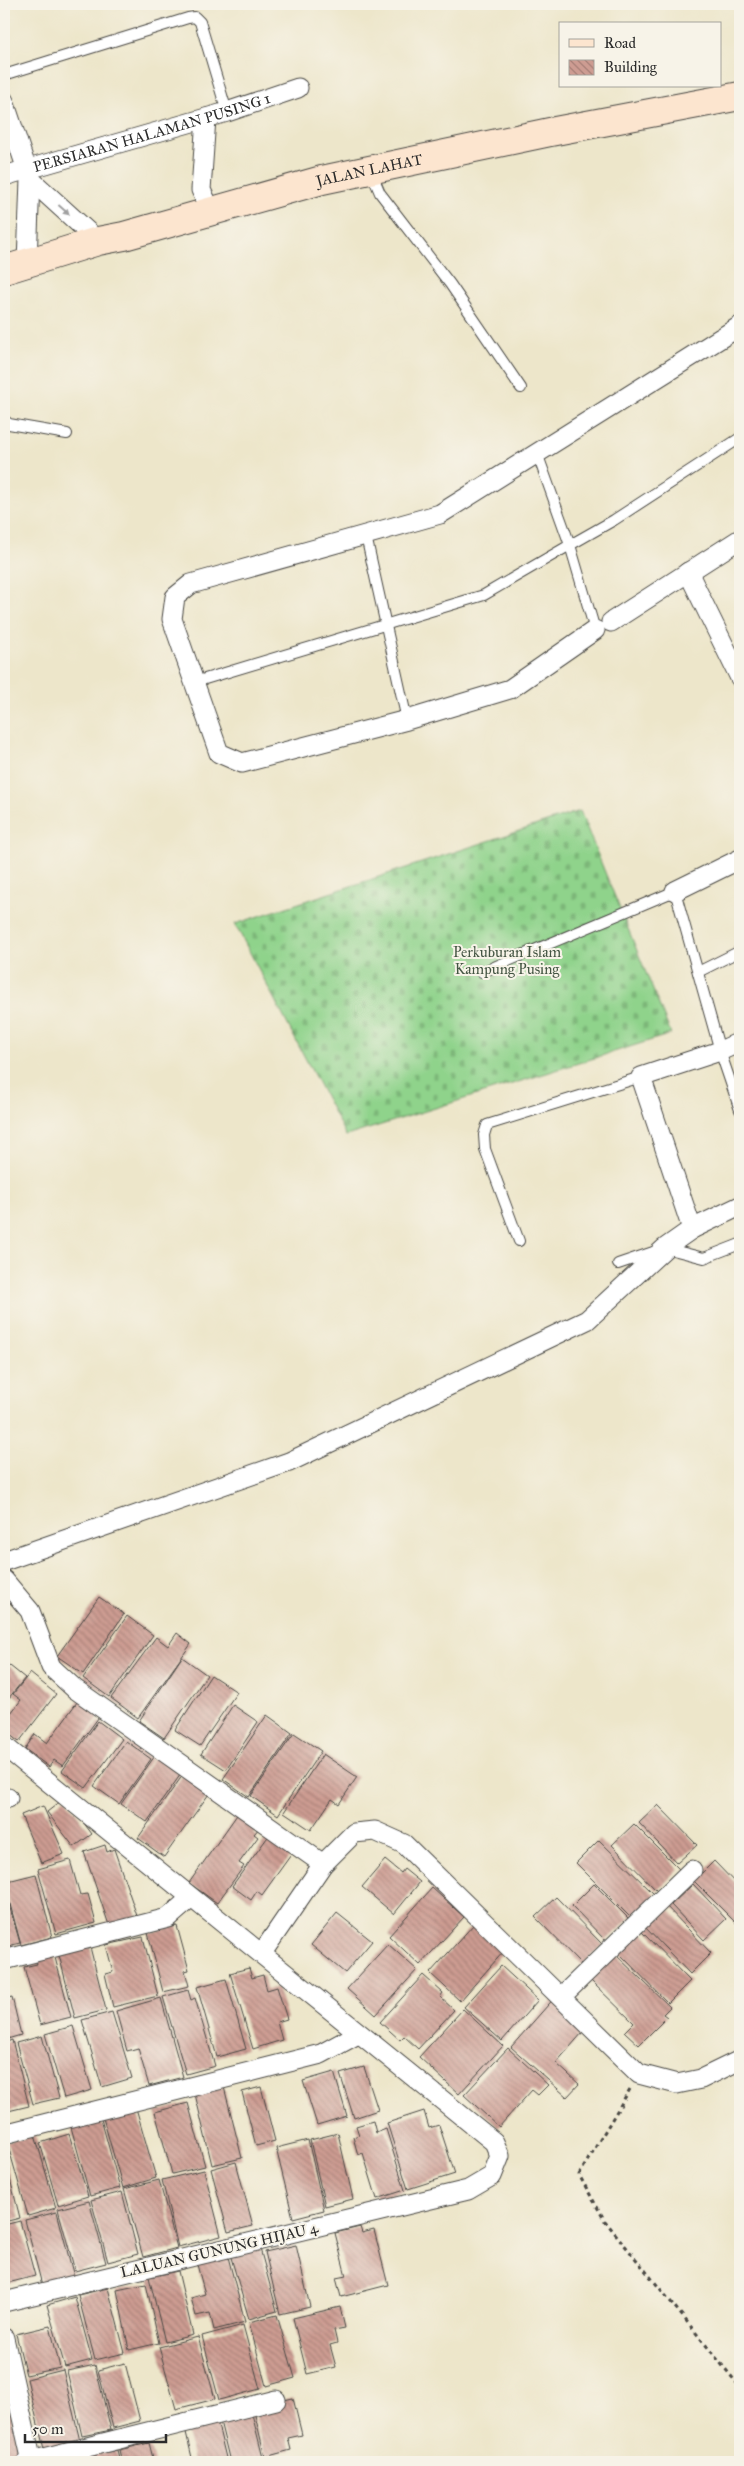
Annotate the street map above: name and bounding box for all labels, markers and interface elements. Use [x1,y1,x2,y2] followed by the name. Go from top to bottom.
[559,22,722,88] legend
[604,34,636,52] text: Road
[604,58,658,76] text: Building
[31,89,273,176] street label: PERSIARAN HALAMAN PUSING 1
[312,150,424,192] street label: JALAN LAHAT
[58,204,70,216] one-way arrow
[453,943,562,978] park label: Perkuburan Islam Kampung Pusing
[118,2218,320,2282] street label: LALUAN GUNUNG HIJAU 4
[25,2411,166,2443] scale bar
[32,2420,64,2438] text: 50 m

